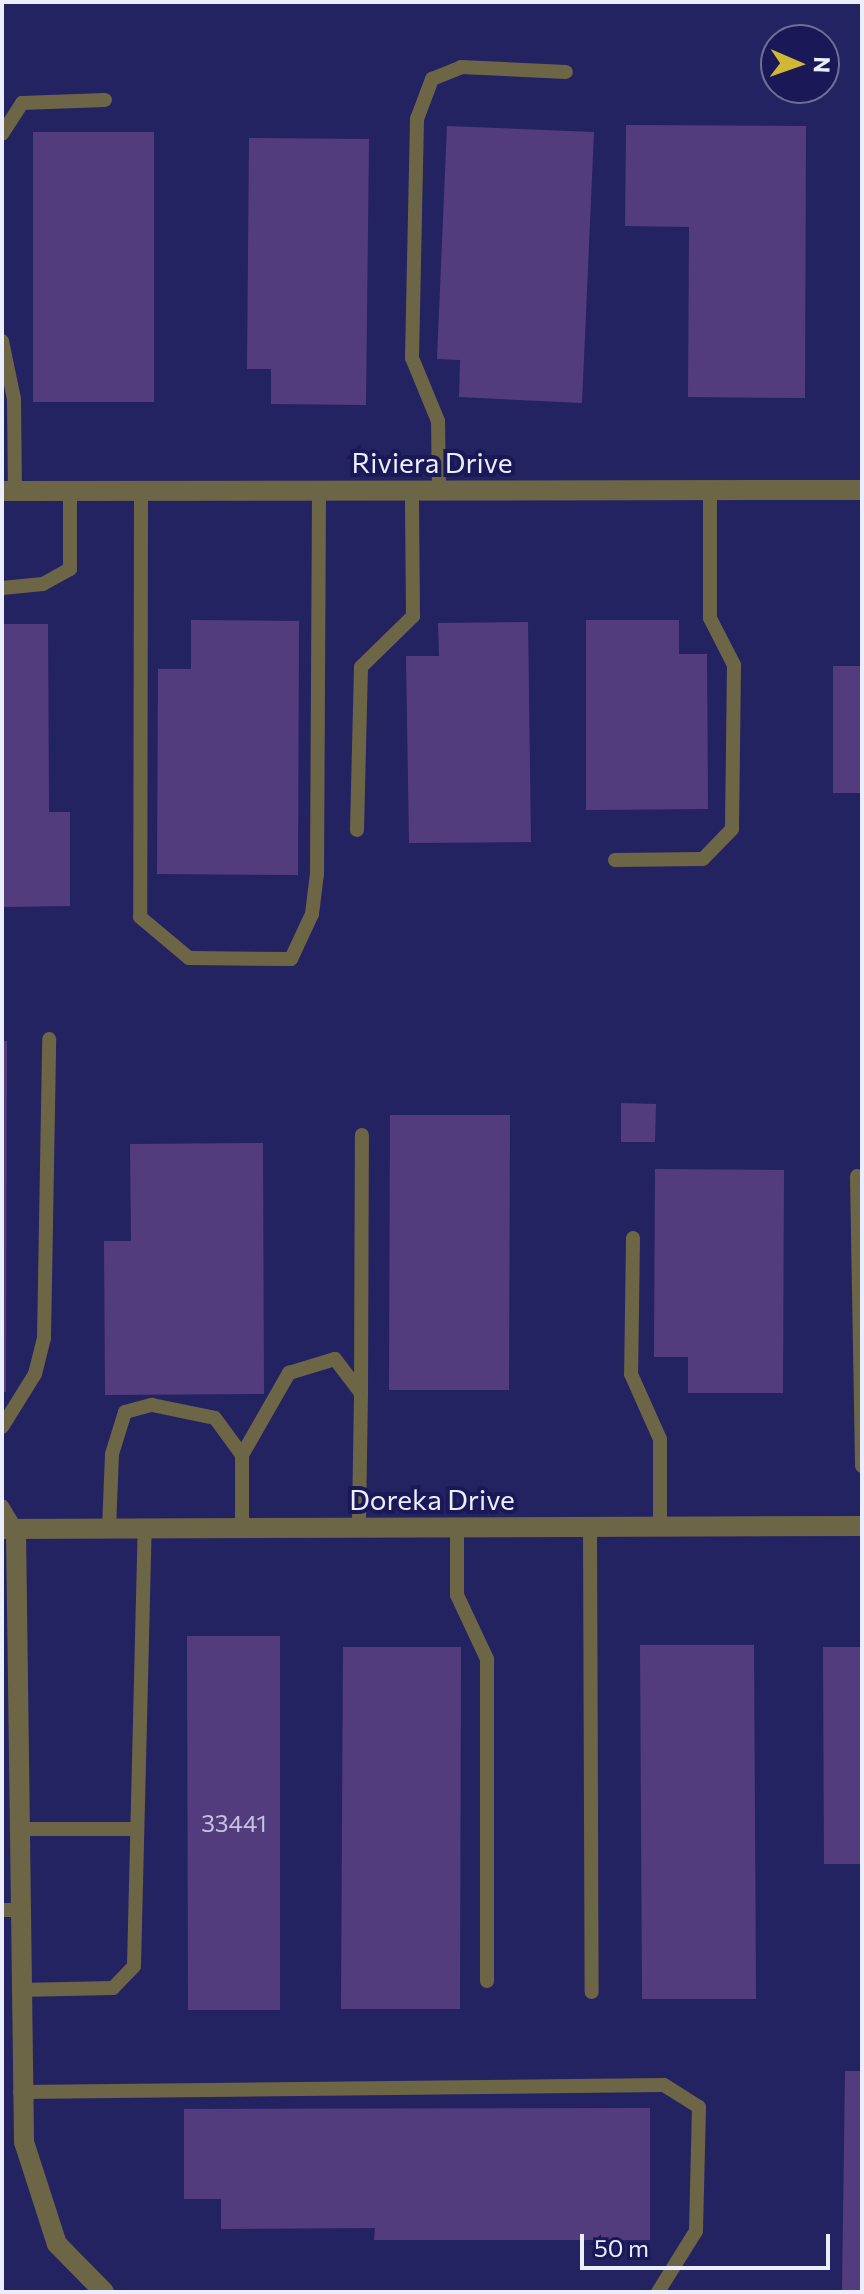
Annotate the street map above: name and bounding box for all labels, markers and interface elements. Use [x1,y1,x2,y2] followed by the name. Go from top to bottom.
[760,24,840,104] north arrow
[809,56,836,74] text: N
[352,445,512,479] street label: Riviera Drive
[349,1482,515,1516] street label: Doreka Drive
[201,1809,267,1837] house number: 33441
[584,2218,834,2268] scale bar
[594,2233,649,2262] text: 50 m

